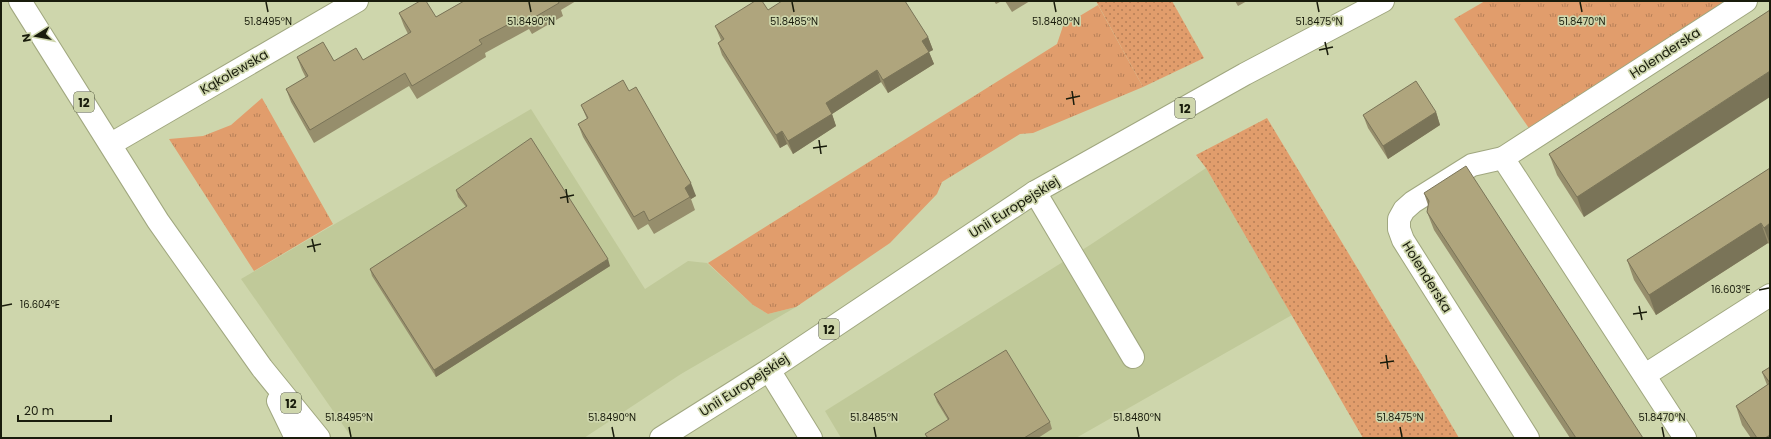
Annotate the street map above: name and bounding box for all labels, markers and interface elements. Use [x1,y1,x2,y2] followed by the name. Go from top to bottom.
[244,14,292,29] text: 51.8495°N
[507,14,555,29] text: 51.8490°N
[770,14,818,29] text: 51.8485°N
[1032,14,1080,29] text: 51.8480°N
[1295,14,1343,29] text: 51.8475°N
[1558,14,1606,29] text: 51.8470°N
[16,16,56,56] north arrow
[1626,23,1704,83] street label: Holenderska
[18,32,35,43] text: N
[196,45,272,99] street label: Kąkolewska
[74,92,94,112] road number: 12
[1175,98,1195,118] road number: 12
[965,172,1063,242] street label: Unii Europejskiej
[1398,238,1456,316] street label: Holenderska
[1711,282,1751,297] text: 16.603°E
[20,297,60,312] text: 16.604°E
[819,319,839,339] road number: 12
[696,349,792,421] street label: Unii Europejskiej
[281,393,301,413] road number: 12
[18,397,111,423] scale bar
[24,402,54,419] text: 20 m
[325,410,373,425] text: 51.8495°N
[588,410,636,425] text: 51.8490°N
[850,410,898,425] text: 51.8485°N
[1113,410,1161,425] text: 51.8480°N
[1376,410,1424,425] text: 51.8475°N
[1638,410,1686,425] text: 51.8470°N

